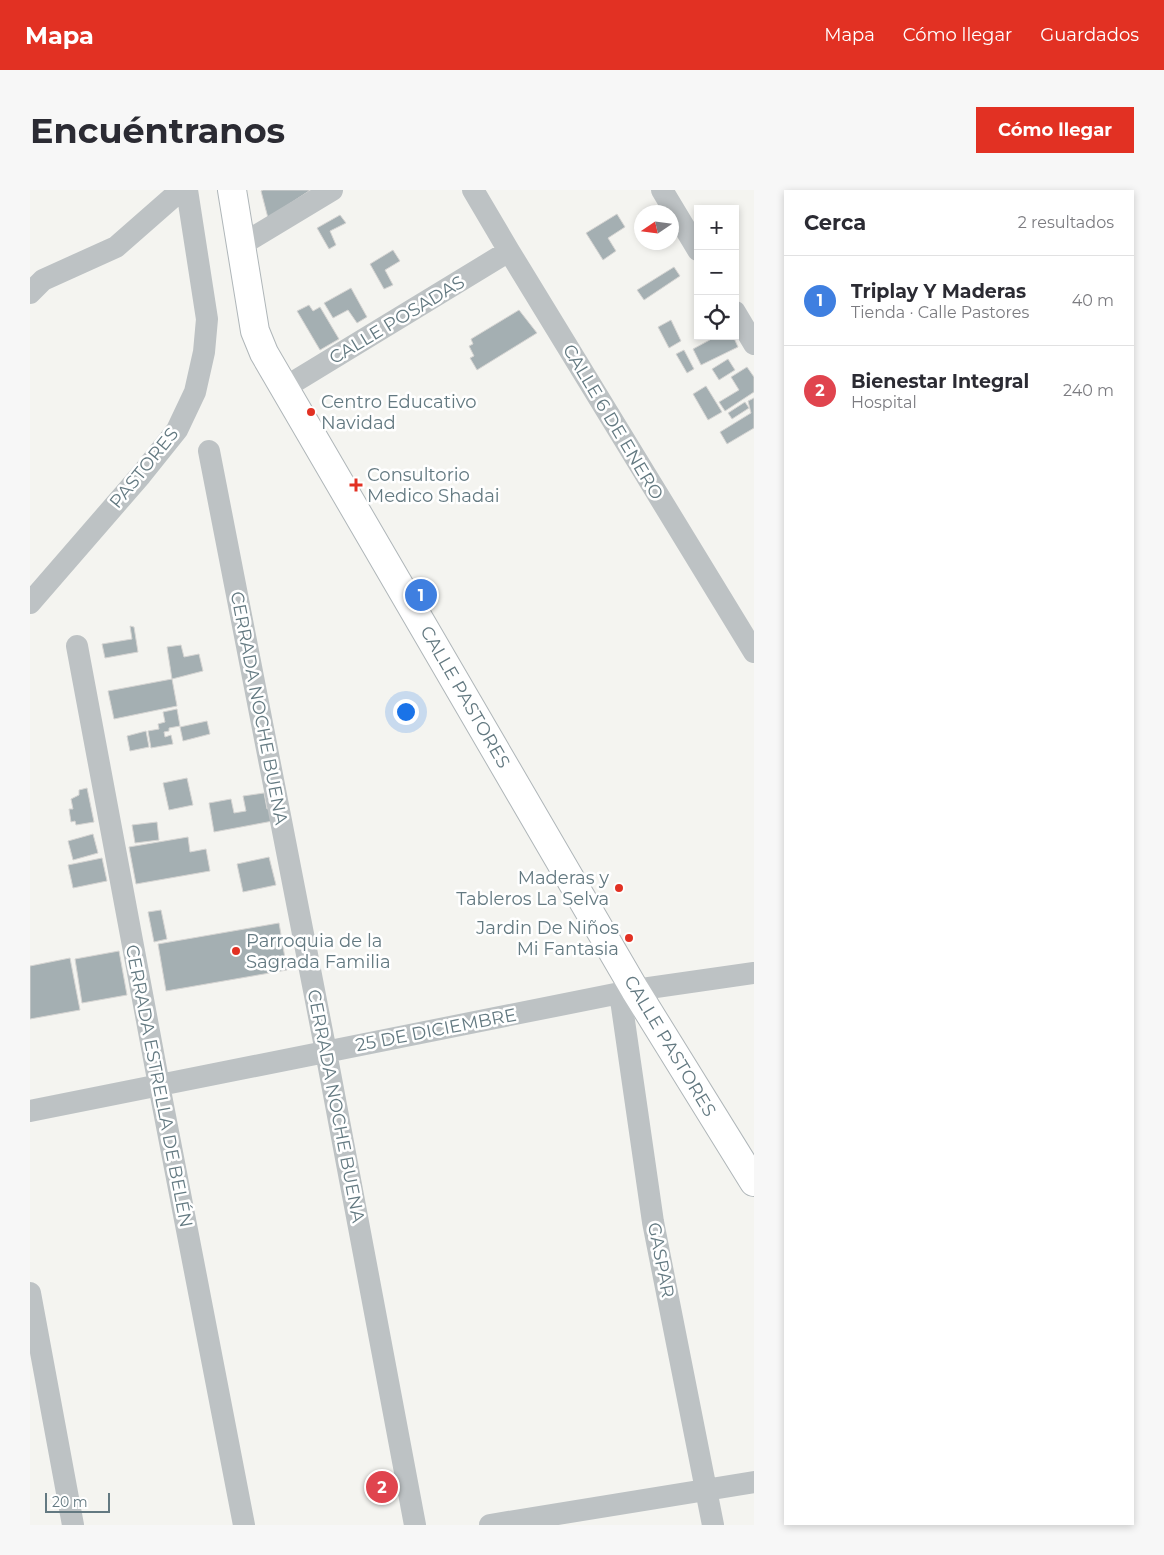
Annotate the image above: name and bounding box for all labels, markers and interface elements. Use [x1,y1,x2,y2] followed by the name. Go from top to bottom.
[25,21,94,50] text: Mapa
[824,24,875,46] text: Mapa
[903,24,1012,46] text: Cómo llegar
[1040,24,1139,46] text: Guardados
[976,107,1134,153] button: Cómo llegar
[30,109,285,152] text: Encuéntranos
[634,205,679,250] north arrow
[694,205,739,340] map controls
[694,205,739,250] button: +
[804,210,866,235] text: Cerca
[1018,213,1114,232] text: 2 resultados
[694,250,739,295] button: −
[325,271,469,369] street label: CALLE POSADAS
[851,280,1026,303] text: Triplay Y Maderas
[817,291,823,310] text: 1
[1072,291,1114,310] text: 40 m
[694,295,739,340] button: locate
[851,303,1029,322] text: Tienda · Calle Pastores
[558,340,668,504] street label: CALLE 6 DE ENERO
[851,370,1029,393] text: Bienestar Integral
[815,381,825,400] text: 2
[1063,381,1114,400] text: 240 m
[321,391,477,434] place label: Centro Educativo Navidad
[851,393,917,412] text: Hospital
[305,406,317,418] marker: Centro Educativo Navidad
[105,423,183,513] street label: PASTORES
[367,464,500,507] place label: Consultorio Medico Shadai
[349,478,363,492] marker: Consultorio Medico Shadai
[405,576,437,614] pin: 1
[226,589,292,827] street label: CERRADA NOCHE BUENA
[415,622,515,772] street label: CALLE PASTORES
[393,699,419,725] your location
[456,867,609,910] place label: Maderas y Tableros La Selva
[613,882,625,894] marker: Maderas y Tableros La Selva
[475,917,619,960] place label: Jardin De Niños Mi Fantasia
[246,930,391,973] place label: Parroquia de la Sagrada Familia
[623,932,635,944] marker: Jardin De Niños Mi Fantasia
[121,943,197,1229] street label: CERRADA ESTRELLA DE BELÉN
[230,945,242,957] marker: Parroquia de la Sagrada Familia
[619,972,721,1120] street label: CALLE PASTORES
[303,987,369,1225] street label: CERRADA NOCHE BUENA
[354,1004,518,1056] street label: 25 DE DICIEMBRE
[643,1221,679,1299] street label: GASPAR
[366,1468,398,1506] pin: 2
[45,1490,110,1513] scale bar
[52,1493,88,1511] text: 20 m

